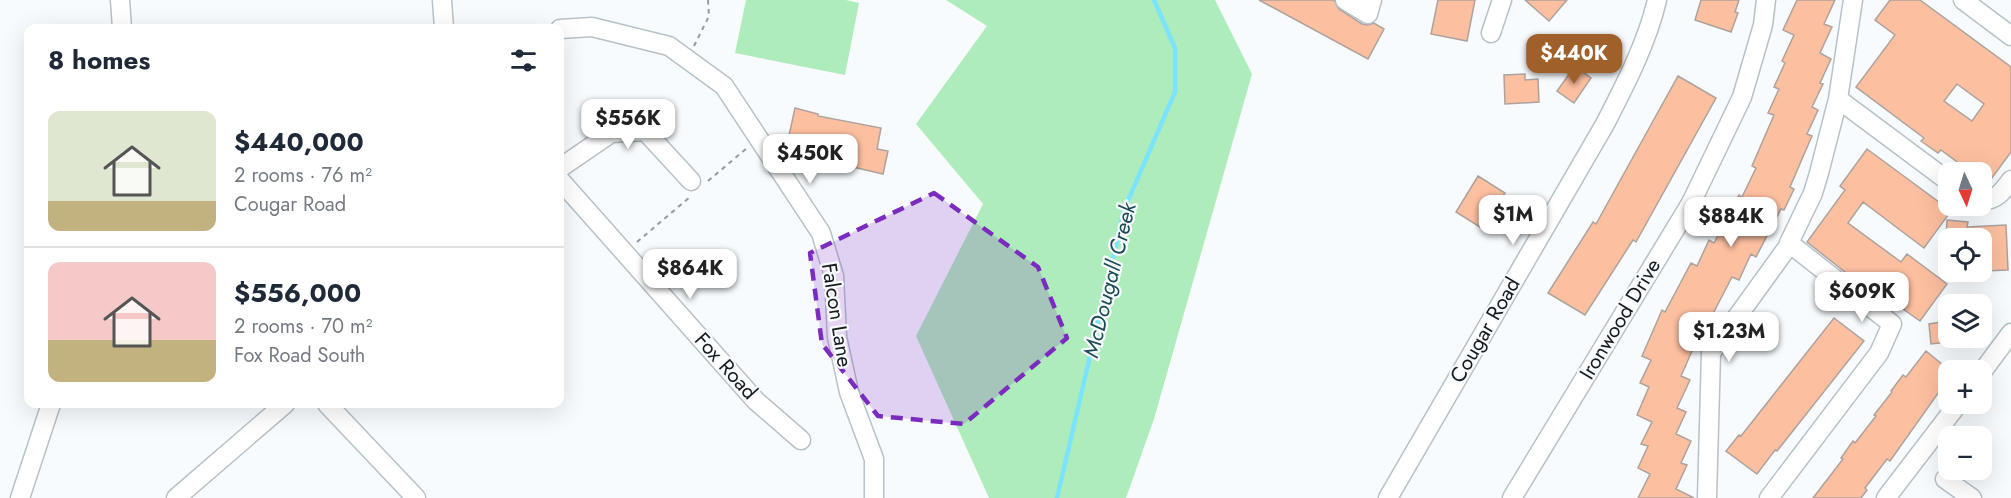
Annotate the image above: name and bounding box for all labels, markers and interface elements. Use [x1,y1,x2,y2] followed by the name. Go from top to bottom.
[1532,34,1616,85] pin: $440K
[1540,39,1608,68] text: $440K
[48,41,150,79] text: 8 homes
[507,44,540,77] icon: filters
[586,99,670,150] pin: $556K
[595,104,661,133] text: $556K
[234,123,364,161] text: $440,000
[768,134,852,185] pin: $450K
[96,135,168,207] icon: home
[777,139,843,168] text: $450K
[234,161,372,190] text: 2 rooms · 76 m²
[1938,162,1992,216] north arrow
[1938,162,1992,480] map controls
[234,190,346,219] text: Cougar Road
[1484,195,1542,246] pin: $1M
[1689,197,1773,248] pin: $884K
[1074,198,1144,361] water label: McDougall Creek
[1493,200,1533,229] text: $1M
[1698,202,1764,231] text: $884K
[1938,228,1992,282] button: locate
[648,249,732,300] pin: $864K
[1572,253,1668,385] street label: Ironwood Drive
[657,254,723,283] text: $864K
[814,261,860,369] street label: Falcon Lane
[1443,272,1527,388] street label: Cougar Road
[1820,272,1904,323] pin: $609K
[234,274,361,312] text: $556,000
[1829,277,1895,306] text: $609K
[96,286,168,358] icon: home
[1938,294,1992,348] button: layers
[234,312,372,341] text: 2 rooms · 70 m²
[1680,312,1778,363] pin: $1.23M
[1693,317,1765,346] text: $1.23M
[688,326,764,406] street label: Fox Road
[234,341,365,370] text: Fox Road South
[1938,360,1992,414] button: +
[1938,426,1992,480] button: −

